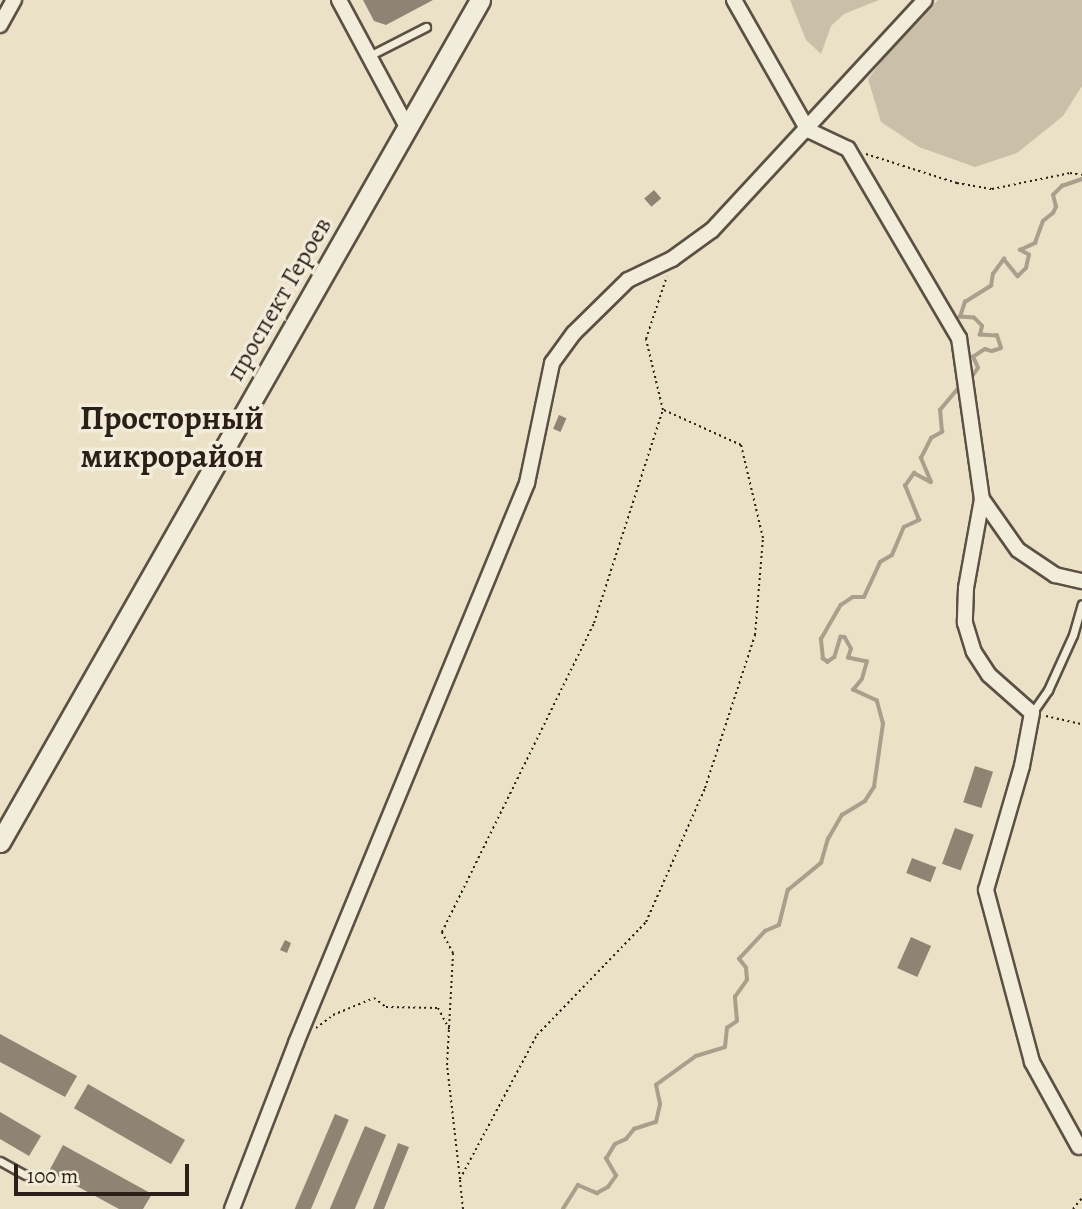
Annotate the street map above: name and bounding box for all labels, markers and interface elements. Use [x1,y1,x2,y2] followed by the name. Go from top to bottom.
[220,212,338,386] street label: проспект Героев
[80,398,264,476] district label: Просторный микрорайон
[18,1150,192,1194] scale bar
[27,1162,78,1190] text: 100 m

